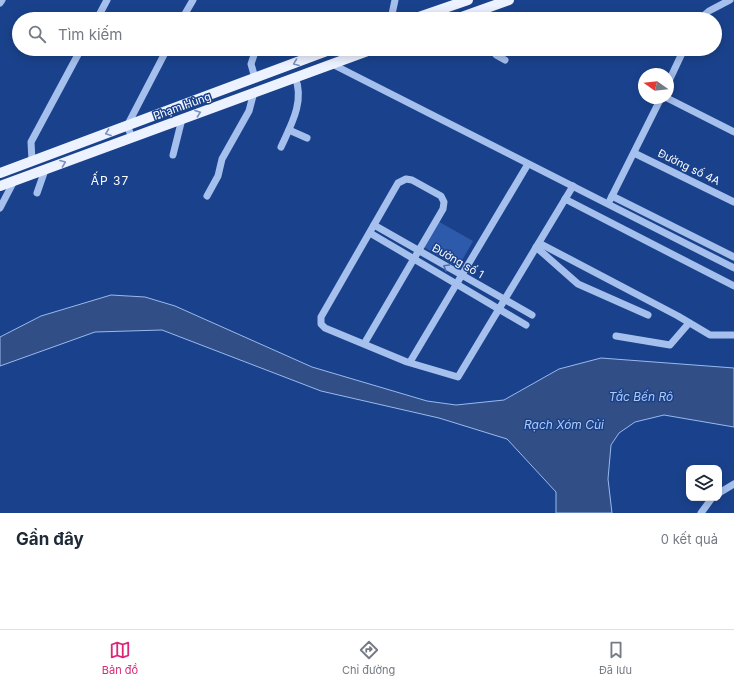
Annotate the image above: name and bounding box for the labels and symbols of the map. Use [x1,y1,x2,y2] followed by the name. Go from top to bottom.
[292,58,299,66] one-way arrow
[638,68,674,104] north arrow
[151,89,213,123] street label: Phạm Hùng
[194,109,201,117] one-way arrow
[105,128,112,136] one-way arrow
[656,146,723,188] street label: Đường số 4A
[59,159,66,167] one-way arrow
[91,171,129,188] district label: ẤP 37
[430,241,486,281] street label: Đường số 1
[443,264,450,271] one-way arrow
[609,389,673,404] water label: Tắc Bến Rô
[524,417,605,432] water label: Rạch Xóm Củi

